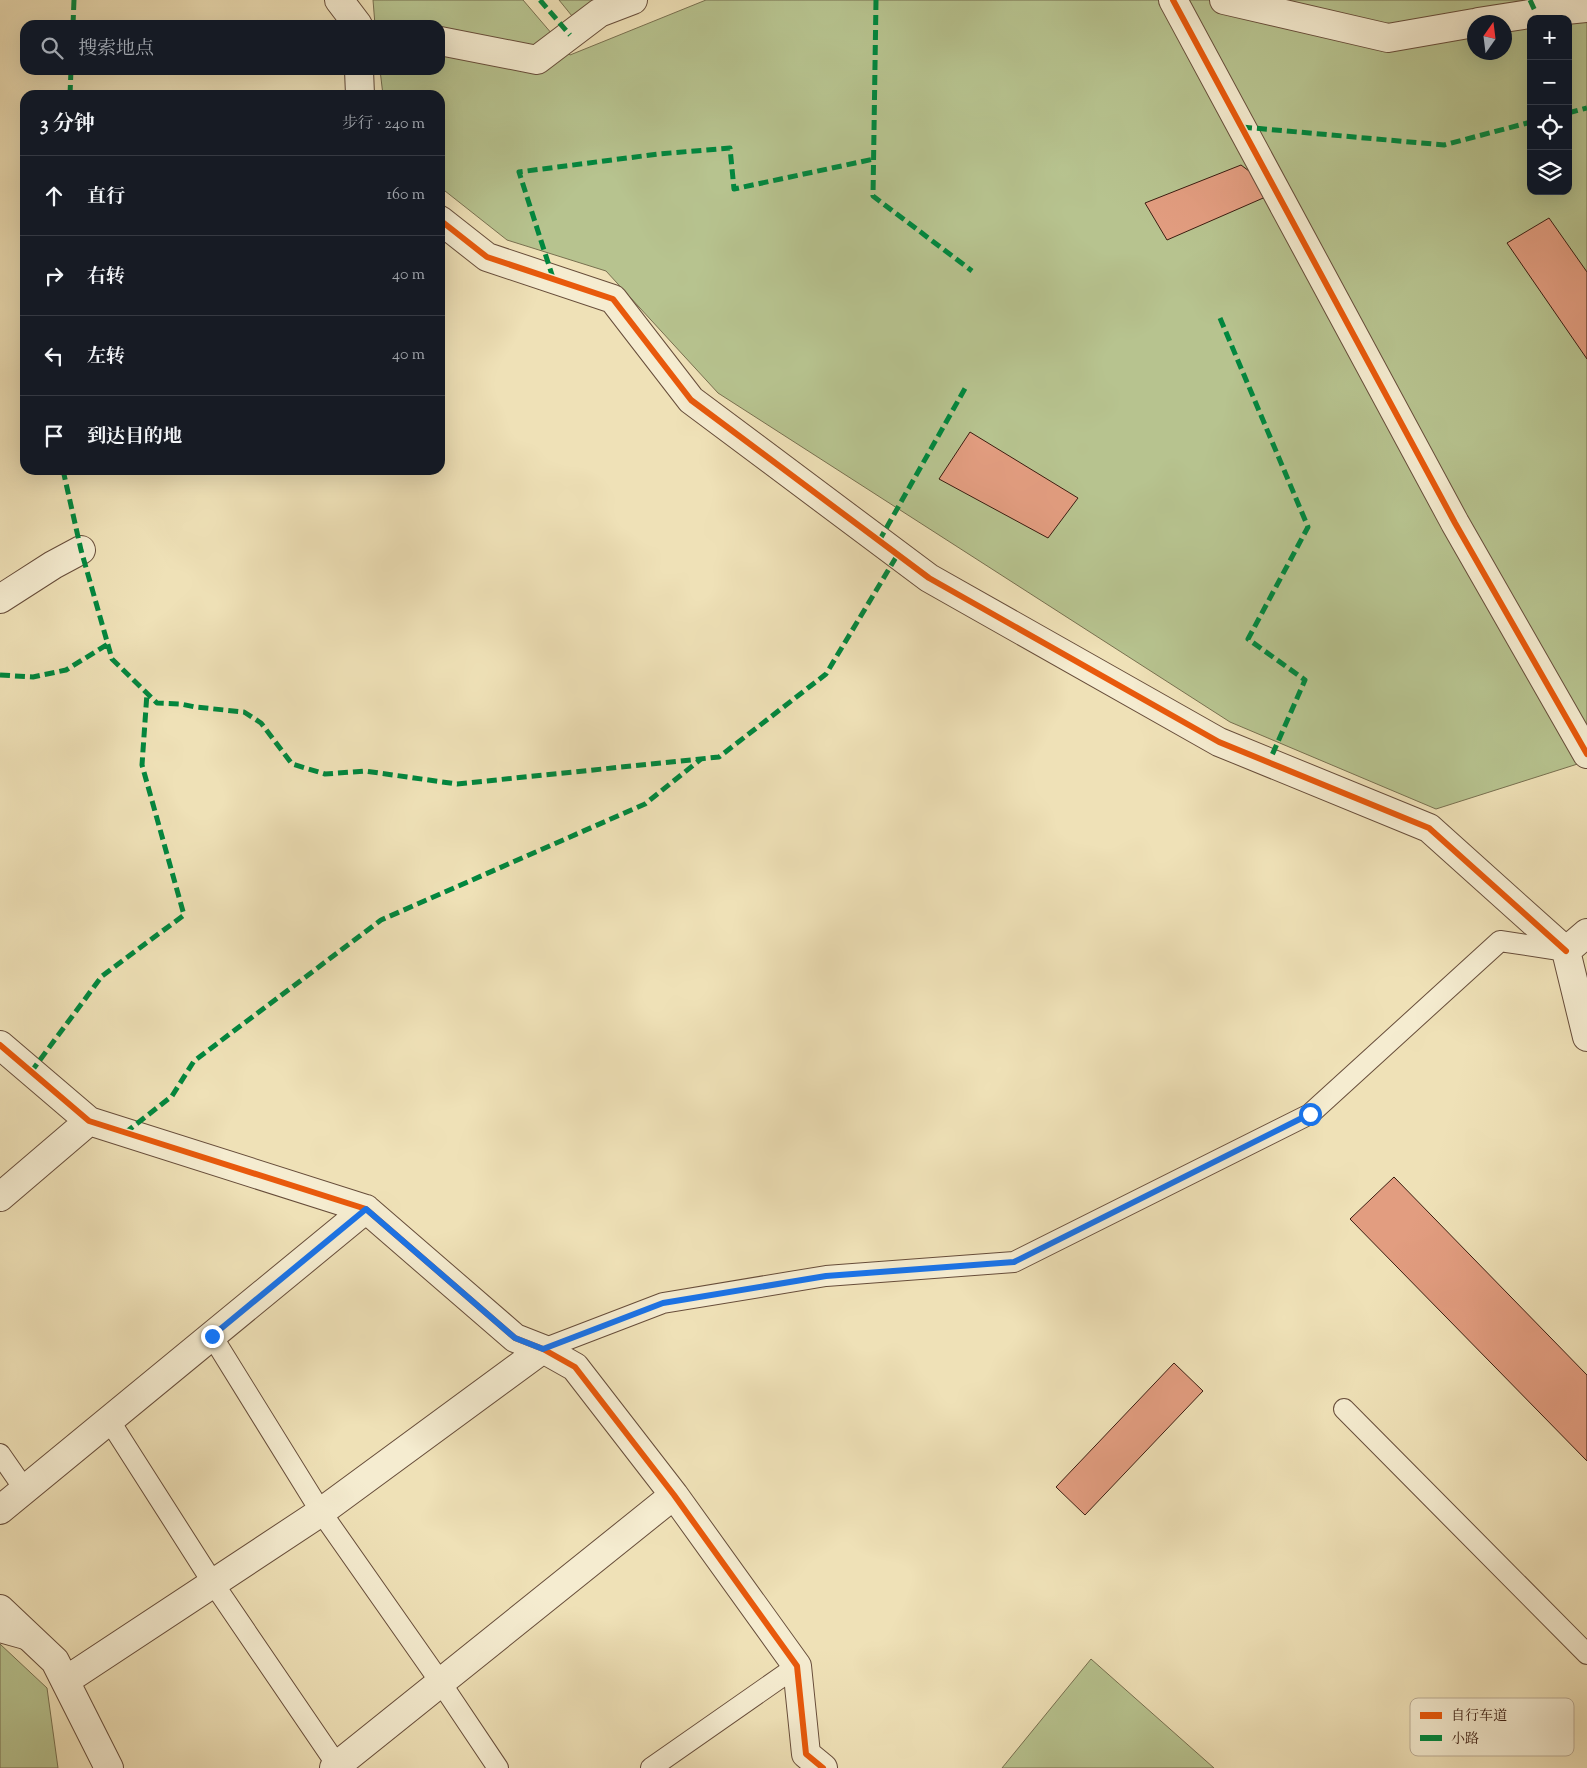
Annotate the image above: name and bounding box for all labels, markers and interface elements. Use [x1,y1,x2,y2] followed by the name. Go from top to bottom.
[1467,15,1512,60] north arrow
[1527,15,1572,195] map controls
[1527,15,1572,60] button: +
[20,20,445,75] search box
[38,34,66,62] icon: search
[78,36,154,63] text: 搜索地点
[1527,60,1572,105] button: −
[1527,105,1572,150] button: locate
[40,110,95,140] text: 3 分钟
[342,113,425,136] text: 步行 · 240 m
[1527,150,1572,195] button: layers
[40,182,68,210] icon: ahead
[87,184,125,211] text: 直行
[387,184,425,207] text: 160 m
[40,262,68,290] icon: right
[87,264,125,291] text: 右转
[392,264,425,287] text: 40 m
[40,342,68,370] icon: left
[87,344,125,371] text: 左转
[392,344,425,367] text: 40 m
[40,422,68,450] icon: arrive
[87,424,182,451] text: 到达目的地
[1299,1103,1322,1126] route start
[201,1325,224,1348] route end
[1410,1698,1574,1756] legend
[1451,1707,1507,1727] text: 自行车道
[1451,1730,1479,1750] text: 小路

